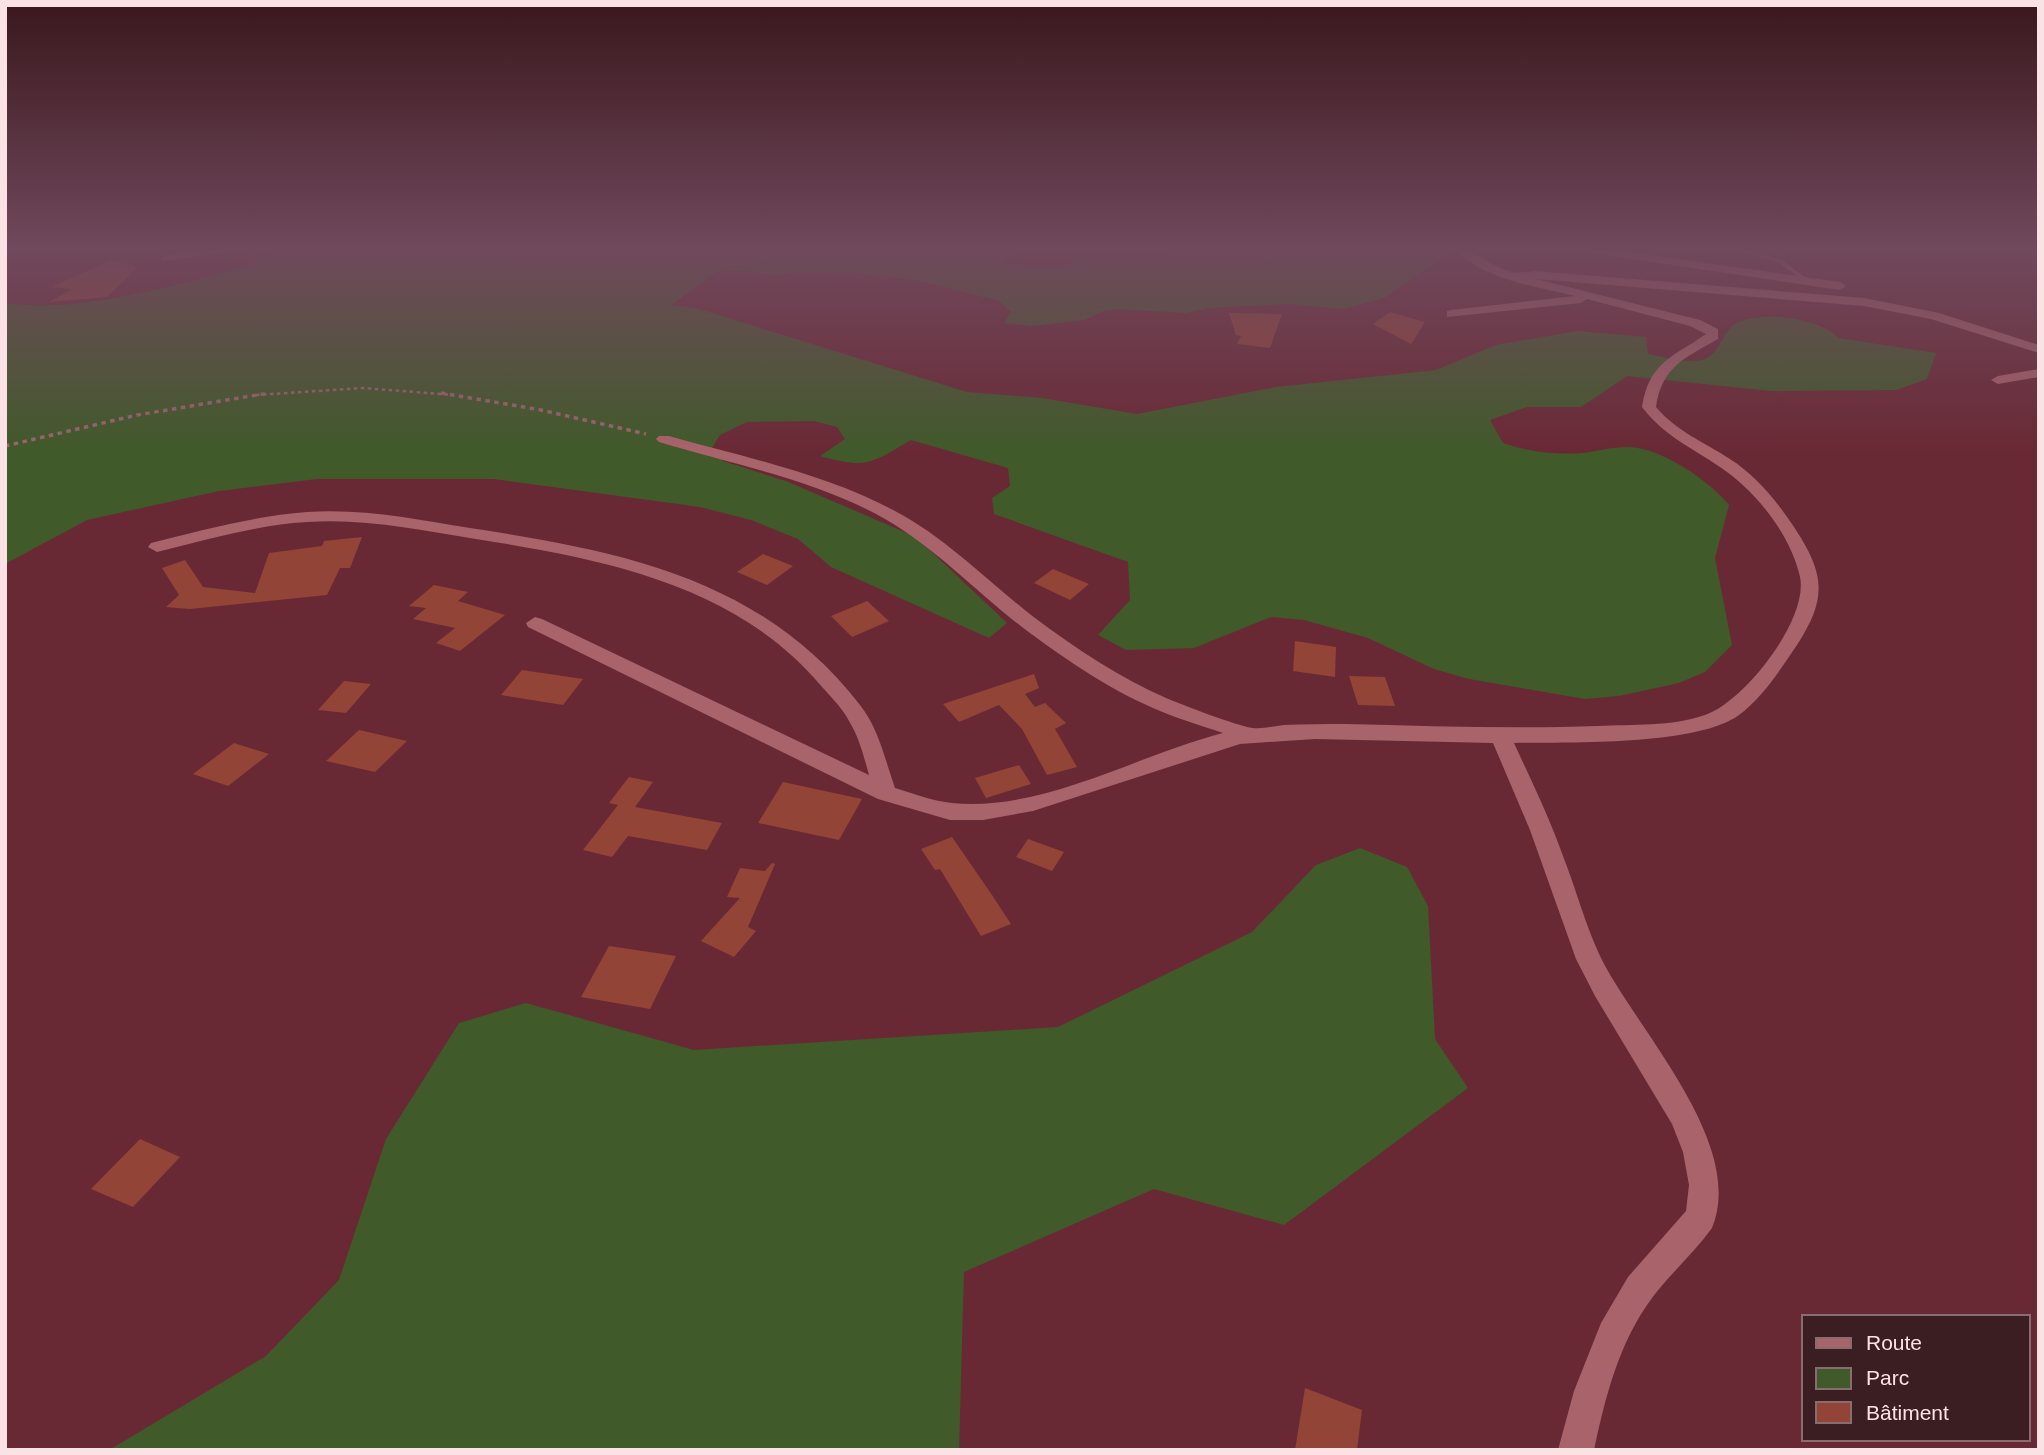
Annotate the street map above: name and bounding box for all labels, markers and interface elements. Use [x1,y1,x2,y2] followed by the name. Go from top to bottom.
[1802,1315,2030,1441] legend
[1866,1331,1922,1354] text: Route
[1866,1366,1909,1389] text: Parc
[1866,1401,1949,1424] text: Bâtiment

